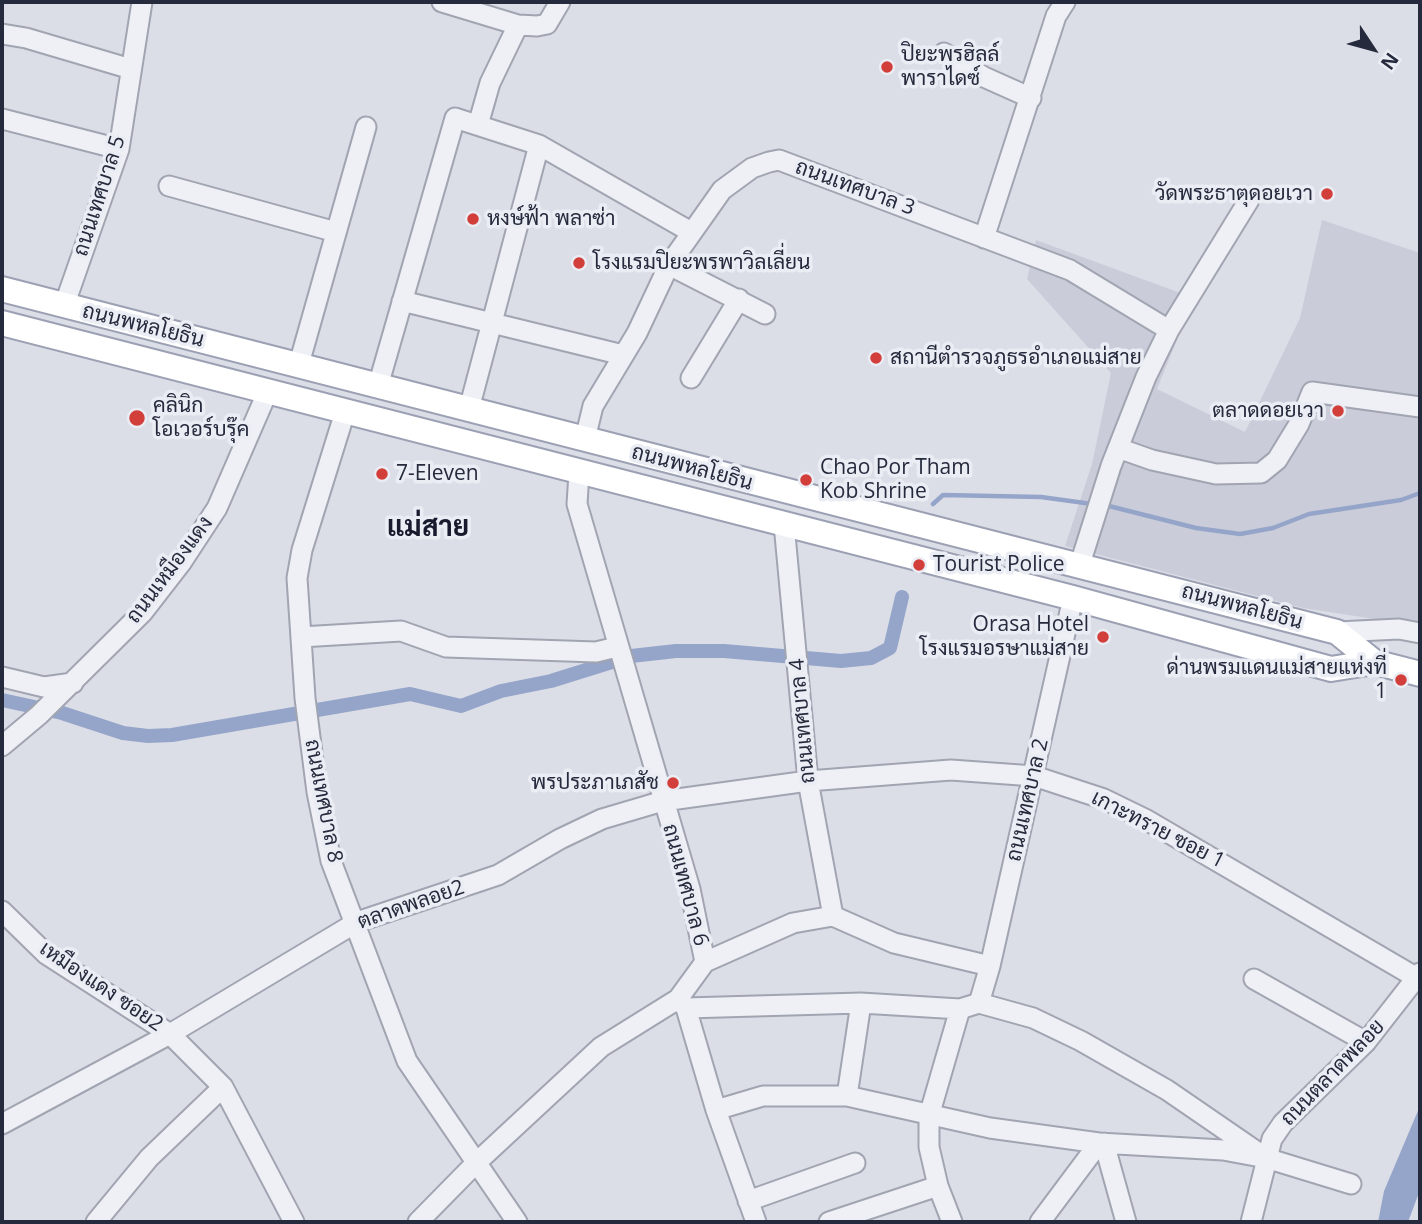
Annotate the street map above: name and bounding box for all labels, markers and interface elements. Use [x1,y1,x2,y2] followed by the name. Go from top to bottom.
[1338,14,1408,84] north arrow
[901,42,999,92] place label: ปิยะพรฮิลล์ พาราไดซ์
[1375,47,1405,75] text: N
[879,59,895,75] marker: ปิยะพรฮิลล์ พาราไดซ์
[69,133,131,259] street label: ถนนเทศบาล 5
[792,155,918,221] street label: ถนนเทศบาล 3
[1155,181,1313,207] place label: วัดพระธาตุดอยเวา
[1319,186,1335,202] marker: วัดพระธาตุดอยเวา
[487,206,615,232] place label: หงษ์ฟ้า พลาซ่า
[465,211,481,227] marker: หงษ์ฟ้า พลาซ่า
[593,250,810,276] place label: โรงแรมปิยะพรพาวิลเลี่ยน
[571,255,587,271] marker: โรงแรมปิยะพรพาวิลเลี่ยน
[80,299,206,353] street label: ถนนพหลโยธิน
[890,345,1142,371] place label: สถานีตำรวจภูธรอำเภอแม่สาย
[868,350,884,366] marker: สถานีตำรวจภูธรอำเภอแม่สาย
[153,393,249,443] place label: คลินิก โอเวอร์บรุ๊ค
[1212,398,1324,424] place label: ตลาดดอยเวา
[1330,403,1346,419] marker: ตลาดดอยเวา
[127,408,147,428] marker: คลินิก โอเวอร์บรุ๊ค
[629,440,755,496] street label: ถนนพหลโยธิน
[820,455,971,505] place label: Chao Por Tham Kob Shrine
[396,461,479,487] place label: 7-Eleven
[374,466,390,482] marker: 7-Eleven
[798,472,814,488] marker: Chao Por Tham Kob Shrine
[122,511,218,629] street label: ถนนเหมืองแดง
[387,511,469,545] district label: แม่สาย
[933,552,1065,578] place label: Tourist Police
[911,557,927,573] marker: Tourist Police
[1179,579,1305,635] street label: ถนนพหลโยธิน
[920,612,1089,662] place label: Orasa Hotel โรงแรมอรษาแม่สาย
[1095,629,1111,645] marker: Orasa Hotel โรงแรมอรษาแม่สาย
[1167,655,1387,705] place label: ด่านพรมแดนแม่สายแห่งที่ 1
[785,658,821,784] street label: ถนนเทศบาล 4
[1393,672,1409,688] marker: ด่านพรมแดนแม่สายแห่งที่ 1
[1002,736,1054,864] street label: ถนนเทศบาล 2
[299,737,347,865] street label: ถนนเทศบาล 8
[531,770,659,796] place label: พรประภาเภสัช
[665,775,681,791] marker: พรประภาเภสัช
[1087,786,1229,874] street label: เกาะทราย ซอย 1
[657,821,713,949] street label: ถนนเทศบาล 6
[354,875,468,935] street label: ตลาดพลอย2
[34,936,168,1038] street label: เหมืองแดง ซอย2
[1276,1015,1390,1131] street label: ถนนตลาดพลอย

